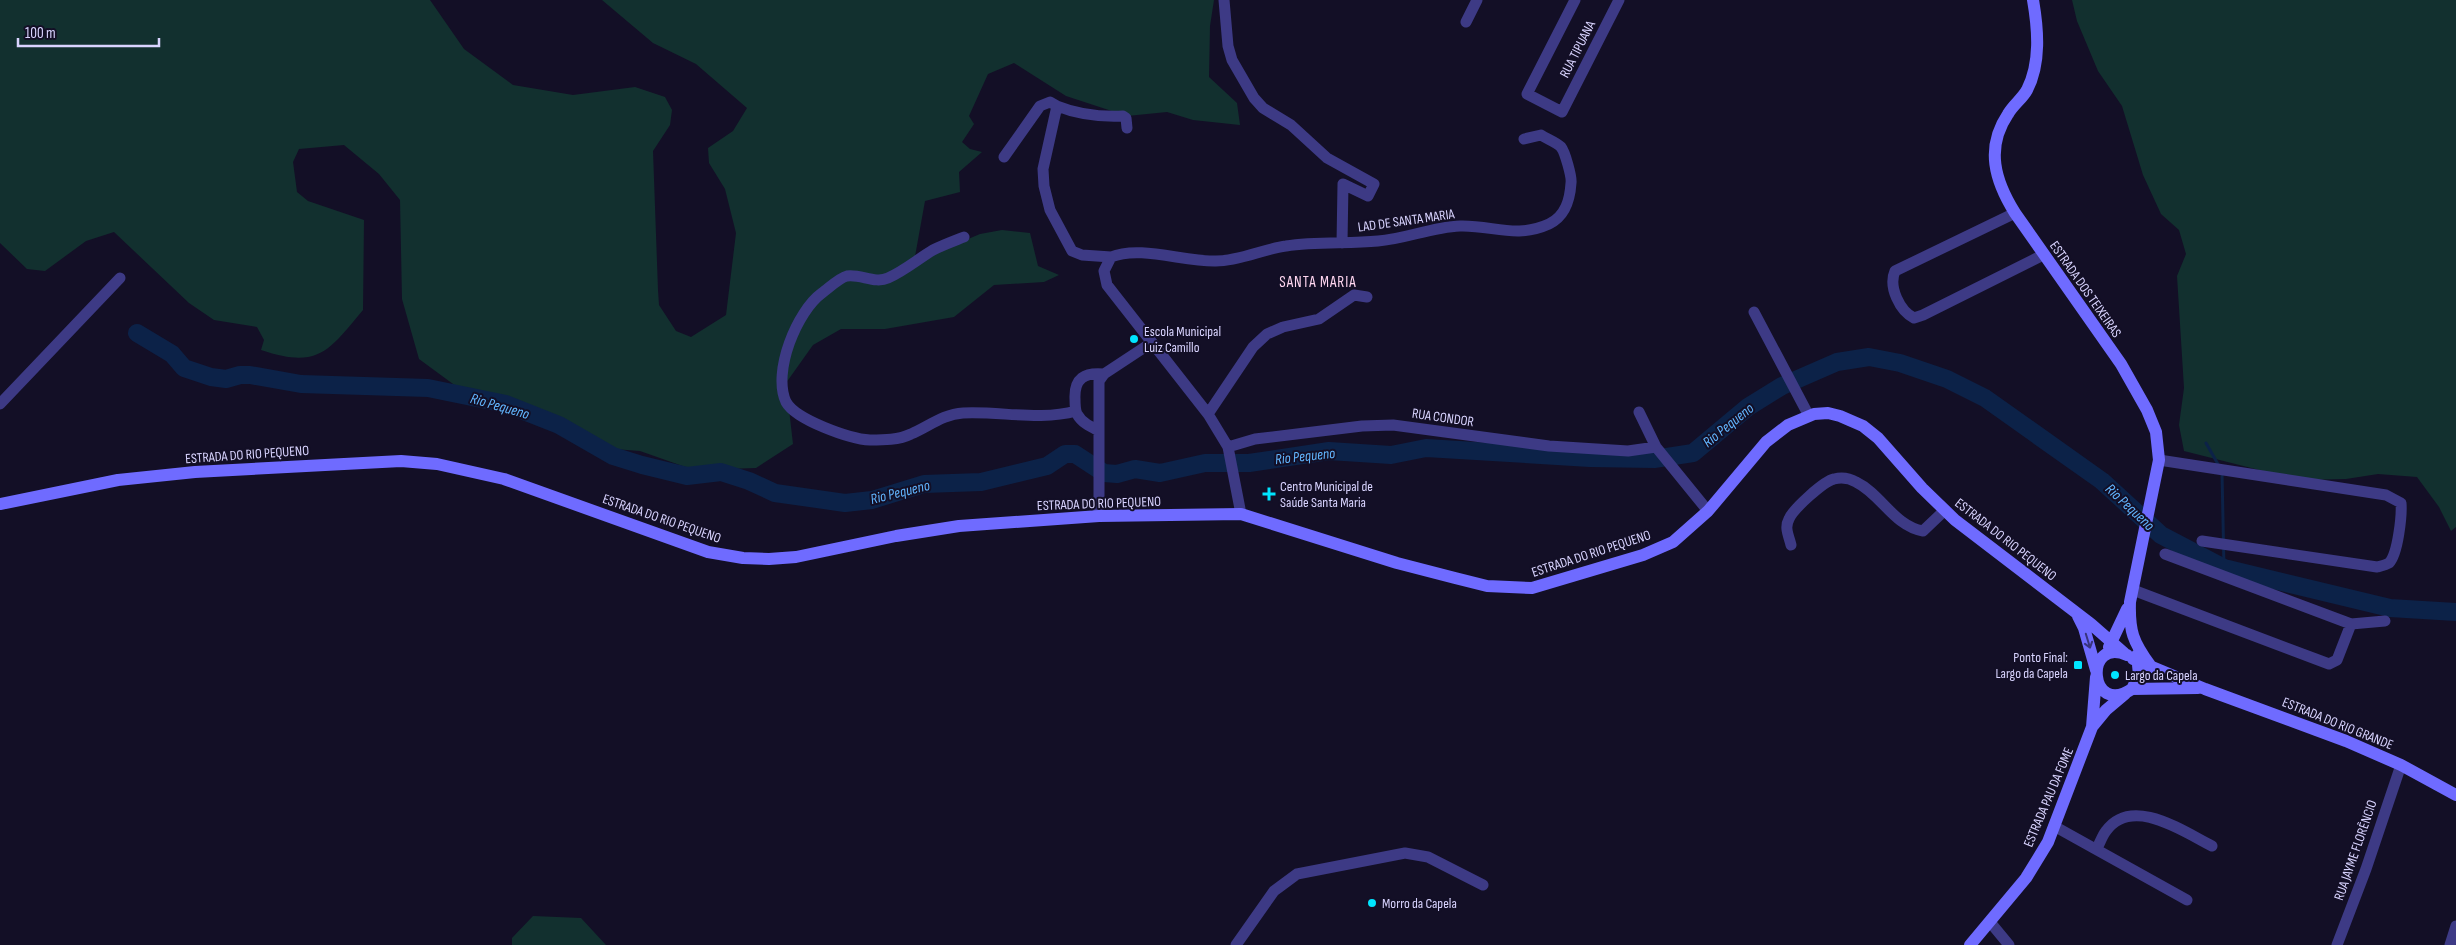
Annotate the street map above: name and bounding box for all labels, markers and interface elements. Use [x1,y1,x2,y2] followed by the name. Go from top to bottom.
[18,15,159,47] scale bar
[1556,17,1600,81] street label: RUA TIPUANA
[25,24,56,43] text: 100 m
[1357,205,1456,236] street label: LAD DE SANTA MARIA
[2046,238,2125,341] street label: ESTRADA DOS TEIXEIRAS
[1279,273,1357,292] district label: SANTA MARIA
[1144,323,1221,356] place label: Escola Municipal Luiz Camillo
[1128,333,1140,345] marker: Escola Municipal Luiz Camillo
[468,389,532,424] water label: Rio Pequeno
[1699,399,1758,452] water label: Rio Pequeno
[1411,405,1476,430] street label: RUA CONDOR
[184,442,310,467] street label: ESTRADA DO RIO PEQUENO
[1274,444,1336,469] water label: Rio Pequeno
[868,476,932,509] water label: Rio Pequeno
[1280,478,1373,511] place label: Centro Municipal de Saúde Santa Maria
[2101,480,2158,535] water label: Rio Pequeno
[1262,487,1276,501] marker: Centro Municipal de Saúde Santa Maria
[600,490,723,547] street label: ESTRADA DO RIO PEQUENO
[1037,493,1161,514] street label: ESTRADA DO RIO PEQUENO
[1952,494,2060,584] street label: ESTRADA DO RIO PEQUENO
[1529,526,1653,581] street label: ESTRADA DO RIO PEQUENO
[2083,633,2093,649] one-way arrow
[1995,649,2068,682] place label: Ponto Final: Largo da Capela
[2072,659,2084,671] marker: Ponto Final: Largo da Capela
[2125,667,2198,684] place label: Largo da Capela
[2109,669,2121,681] marker: Largo da Capela
[2280,693,2396,754] street label: ESTRADA DO RIO GRANDE
[2020,745,2077,850] street label: ESTRADA PAU DA FOME
[2330,798,2381,903] street label: RUA JAYME FLORÊNCIO
[1382,895,1457,912] place label: Morro da Capela
[1366,897,1378,909] marker: Morro da Capela

